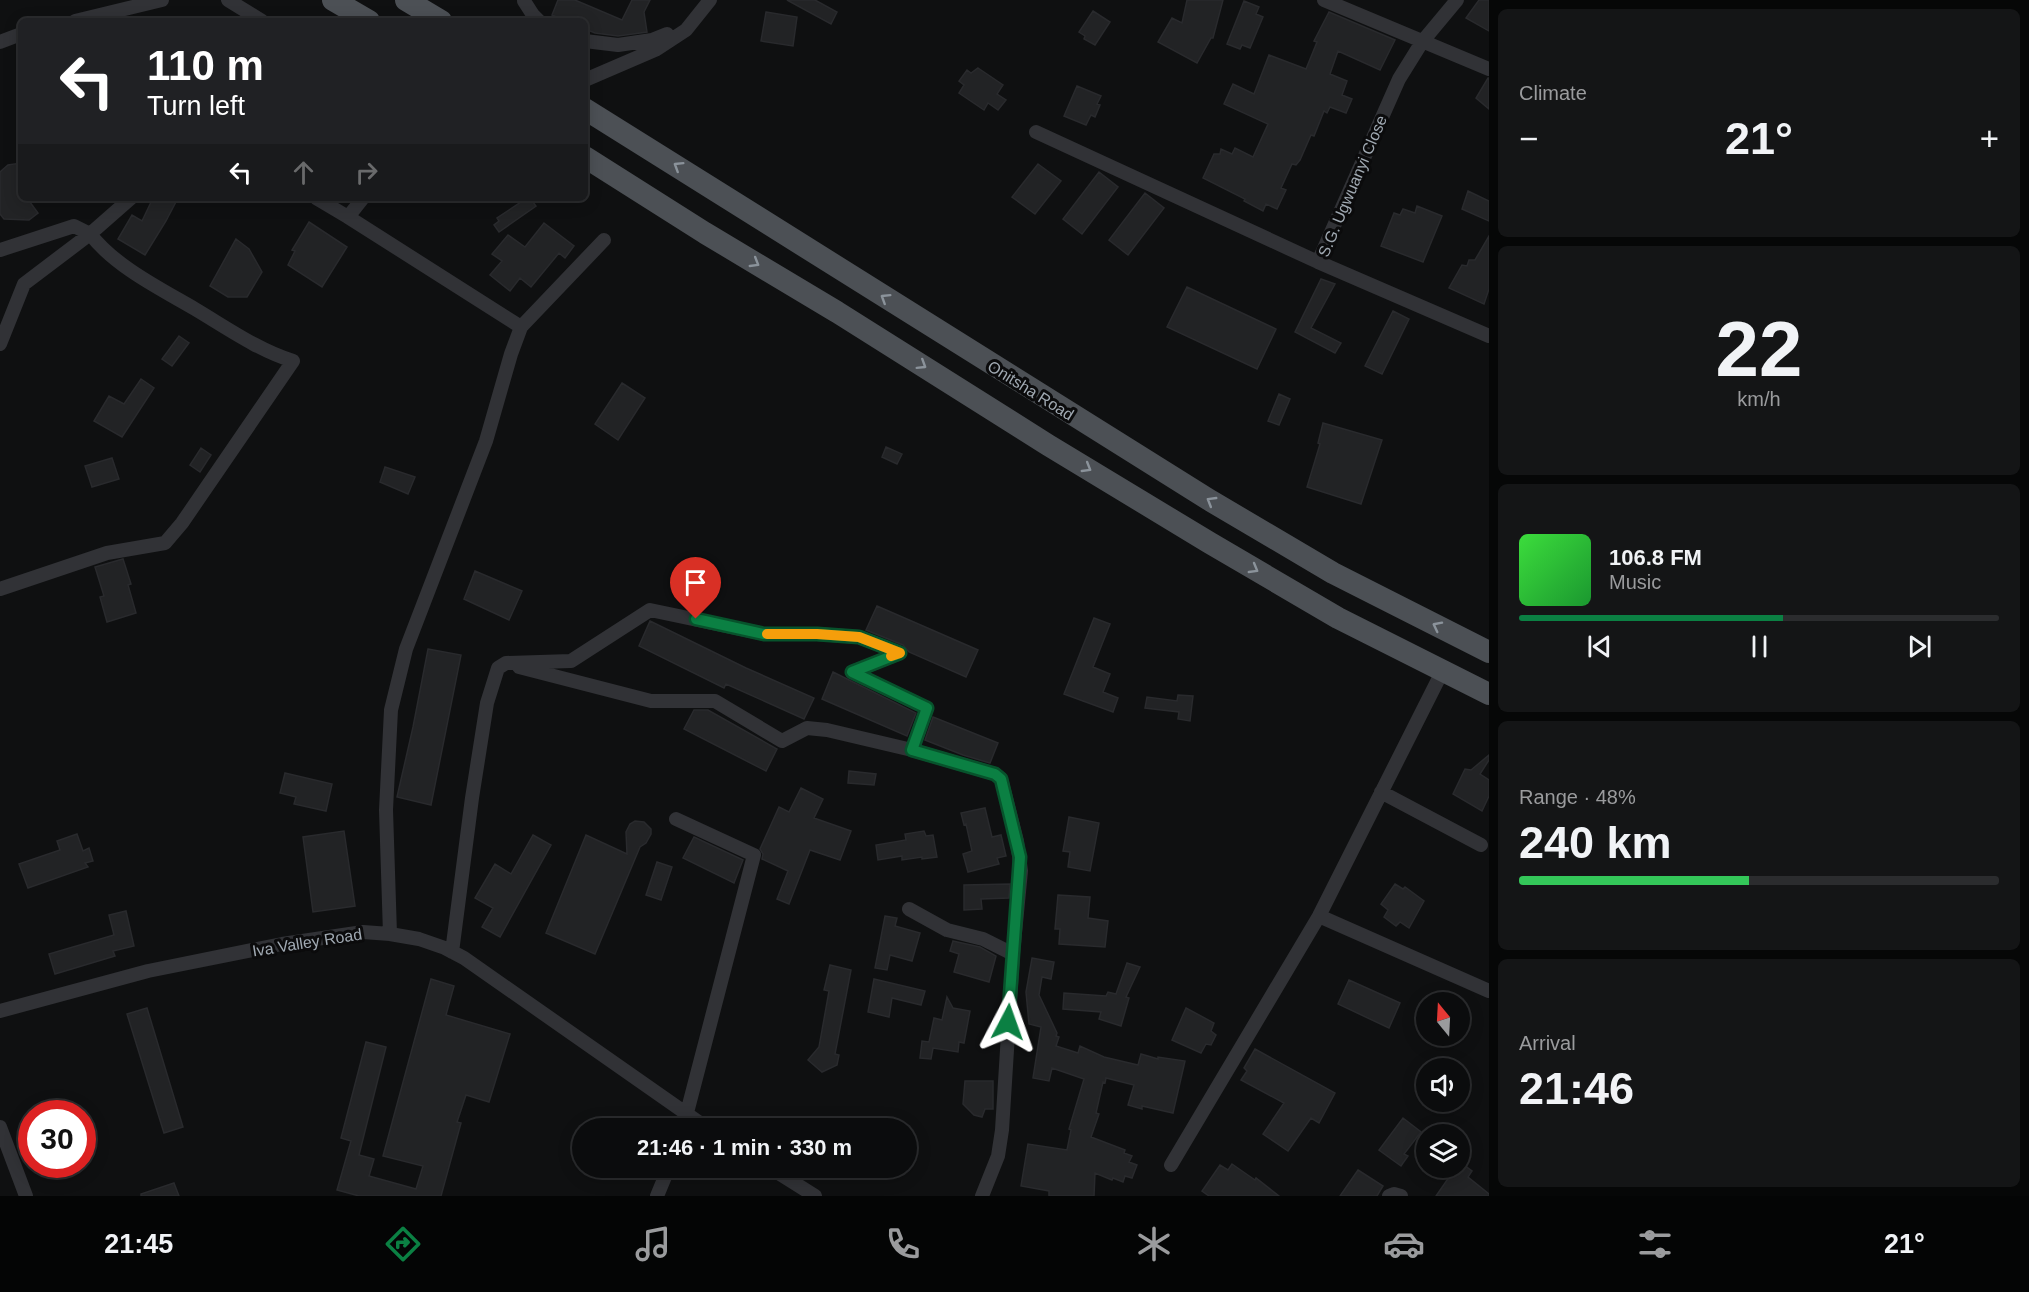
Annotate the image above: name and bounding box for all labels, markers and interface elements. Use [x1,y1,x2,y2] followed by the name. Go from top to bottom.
[48,42,126,120] icon: left
[147,42,264,89] text: 110 m
[1519,82,1587,104] text: Climate
[147,91,245,121] text: Turn left
[1315,113,1390,260] street label: S.G. Ugwuanyi Close
[1725,113,1793,164] text: 21°
[1519,120,1538,157] text: −
[1980,120,1999,157] text: +
[224,156,257,189] icon: left
[287,156,320,189] icon: ahead
[350,156,383,189] icon: right
[674,161,684,173] one-way arrow
[749,256,759,268] one-way arrow
[881,294,891,306] one-way arrow
[1716,305,1802,393] text: 22
[985,357,1077,424] street label: Onitsha Road
[915,358,926,369] one-way arrow
[1737,388,1781,410] text: km/h
[1081,461,1091,472] one-way arrow
[1207,497,1217,508] one-way arrow
[1609,545,1702,570] text: 106.8 FM
[670,557,721,619] pin
[1248,562,1258,574] one-way arrow
[679,566,712,599] icon: arrive
[1609,571,1661,593] text: Music
[1432,621,1443,633] one-way arrow
[1583,630,1616,663] icon: previous
[1743,630,1776,663] icon: pause
[1903,630,1936,663] icon: next
[1519,786,1636,808] text: Range · 48%
[1519,817,1672,868] text: 240 km
[251,925,363,960] street label: Iva Valley Road
[976,990,1040,1054] position arrow
[1416,992,1470,1046] north arrow
[1416,992,1470,1178] map controls
[1519,1032,1576,1054] text: Arrival
[1416,1058,1470,1112] button: sound
[1519,1063,1634,1114] text: 21:46
[18,1100,96,1178] speed limit sign: 30
[1416,1124,1470,1178] button: layers
[637,1135,852,1160] text: 21:46 · 1 min · 330 m
[382,1223,424,1265] icon: directions
[632,1223,674,1265] icon: music
[882,1223,924,1265] icon: phone
[1133,1223,1175,1265] icon: climate
[1383,1223,1425,1265] icon: car
[1634,1223,1676,1265] icon: filters
[104,1229,173,1259] text: 21:45
[1884,1229,1925,1259] text: 21°

